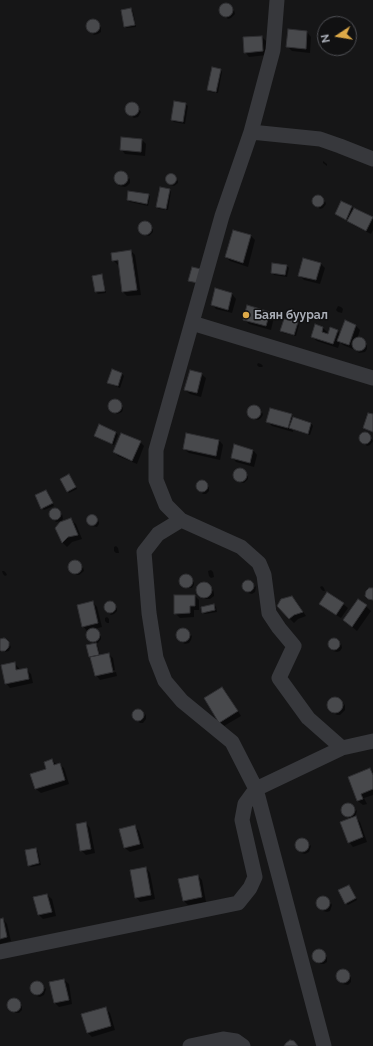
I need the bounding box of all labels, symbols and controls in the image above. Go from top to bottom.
north arrow [317,16,357,56]
text: N [319,33,333,44]
place label: Баян буурал [254,308,328,322]
marker: Баян буурал [241,310,251,320]

